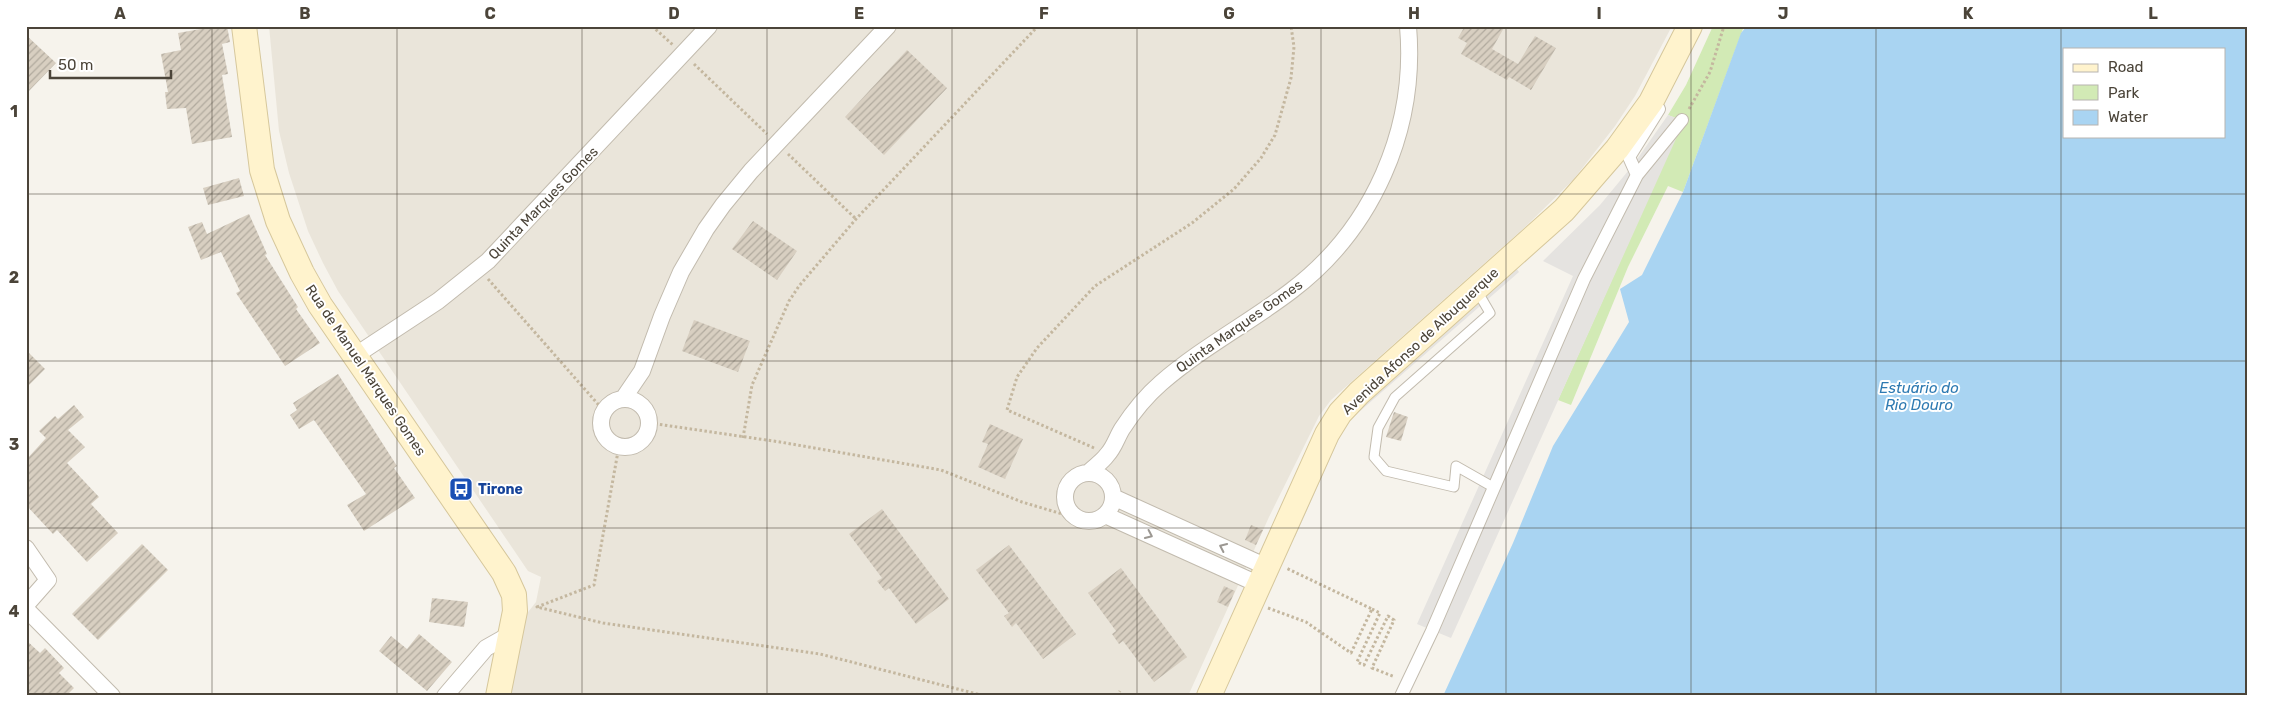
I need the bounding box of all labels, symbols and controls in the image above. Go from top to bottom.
text: A [114,4,126,23]
text: B [299,4,311,23]
text: C [484,4,496,23]
text: D [668,4,680,23]
text: E [854,4,864,23]
text: F [1039,4,1049,23]
text: G [1223,4,1235,23]
text: H [1408,4,1420,23]
text: I [1596,4,1602,23]
text: J [1778,4,1788,23]
text: K [1963,4,1974,23]
text: L [2148,4,2158,23]
scale bar [50,48,171,80]
legend [2063,48,2226,138]
text: 50 m [58,56,93,74]
text: Road [2108,58,2144,76]
text: Park [2108,84,2139,102]
text: 1 [10,102,18,121]
text: Water [2108,108,2148,126]
street label: Quinta Marques Gomes [485,143,602,263]
street label: Avenida Afonso de Albuquerque [1339,264,1502,418]
text: 2 [9,268,19,287]
street label: Quinta Marques Gomes [1173,276,1306,377]
street label: Rua de Manuel Marques Gomes [302,281,429,459]
water label: Estuário do Rio Douro [1879,379,1959,414]
text: 3 [9,435,19,454]
bus stop icon: Tirone [448,476,474,502]
place label: Tirone [478,481,523,498]
one-way arrow [1144,528,1153,539]
one-way arrow [1219,543,1228,553]
text: 4 [9,602,20,621]

